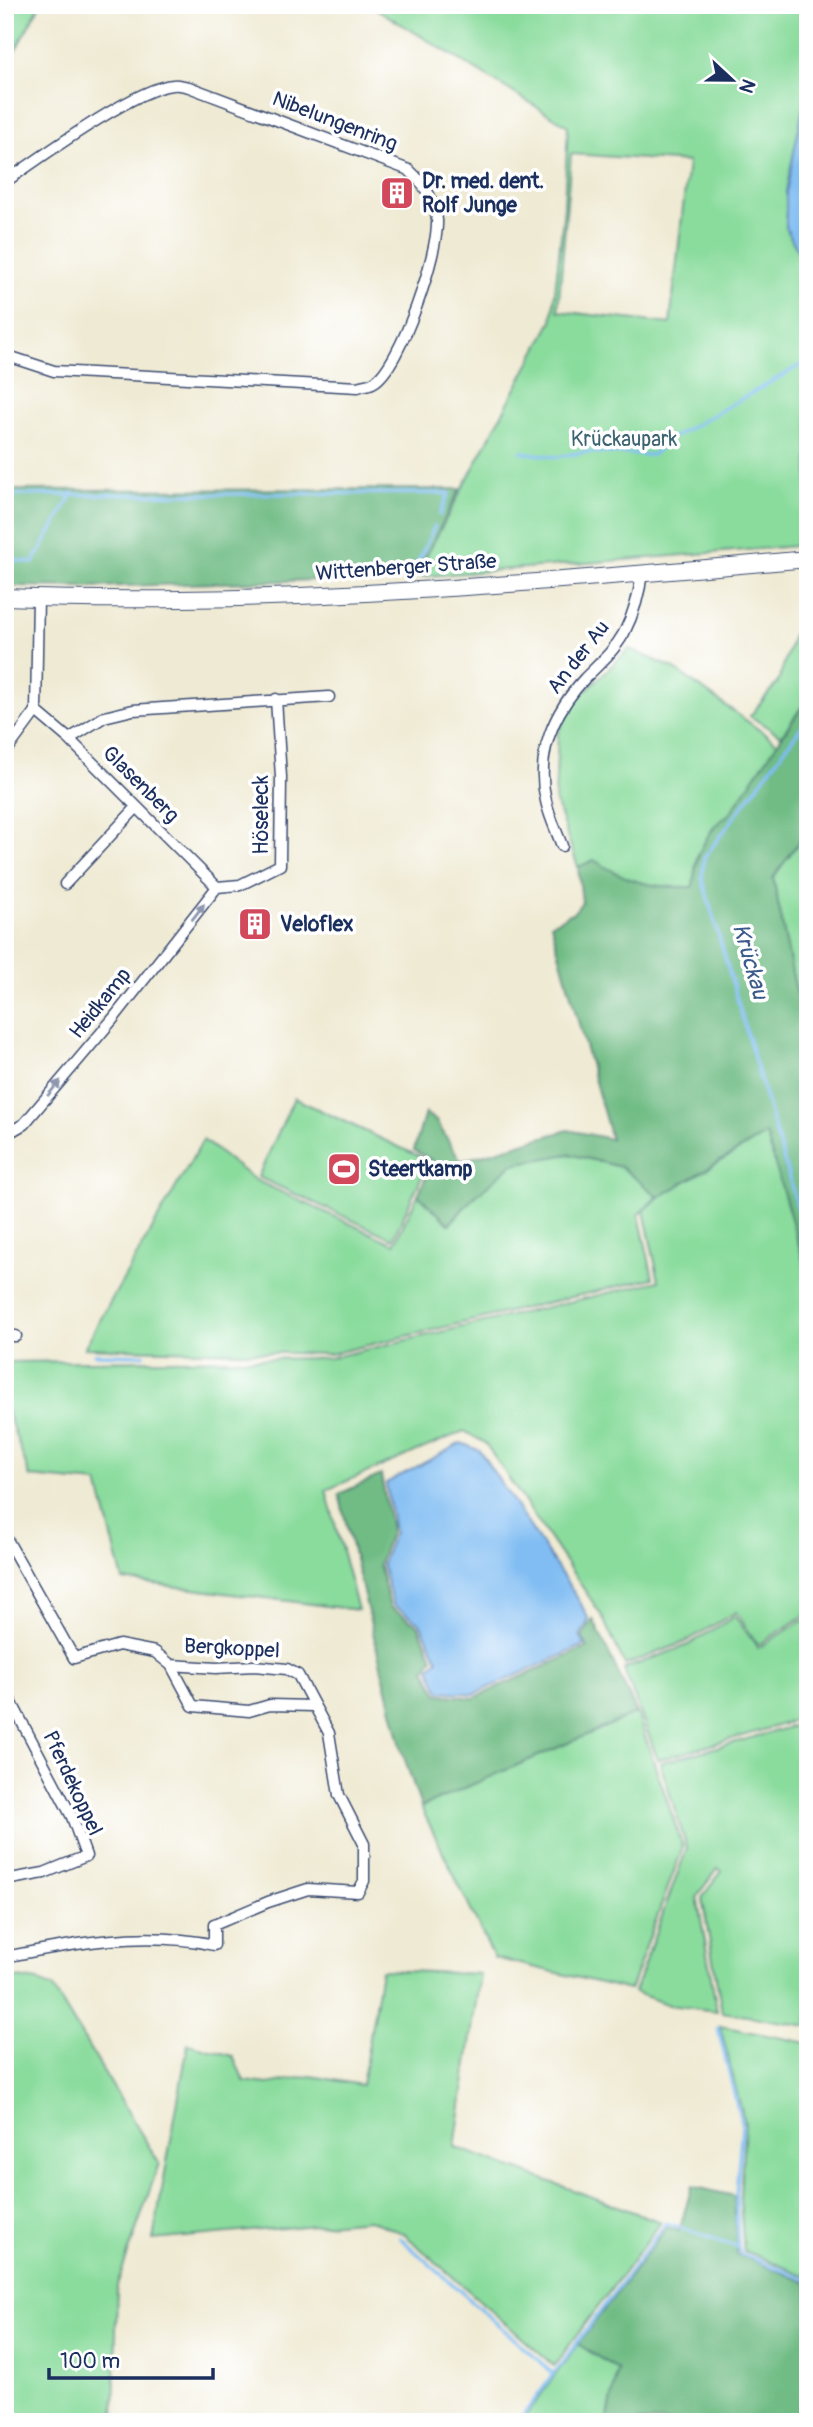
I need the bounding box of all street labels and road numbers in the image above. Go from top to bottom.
street label: Nibelungenring [268,85,401,158]
street label: Wittenberger Straße [315,548,498,587]
street label: An der Au [541,615,616,700]
street label: Glasenberg [96,740,185,829]
street label: Höseleck [248,775,275,855]
street label: Heidkamp [63,962,137,1044]
street label: Bergkoppel [183,1633,280,1664]
street label: Pferdekoppel [37,1726,109,1840]

